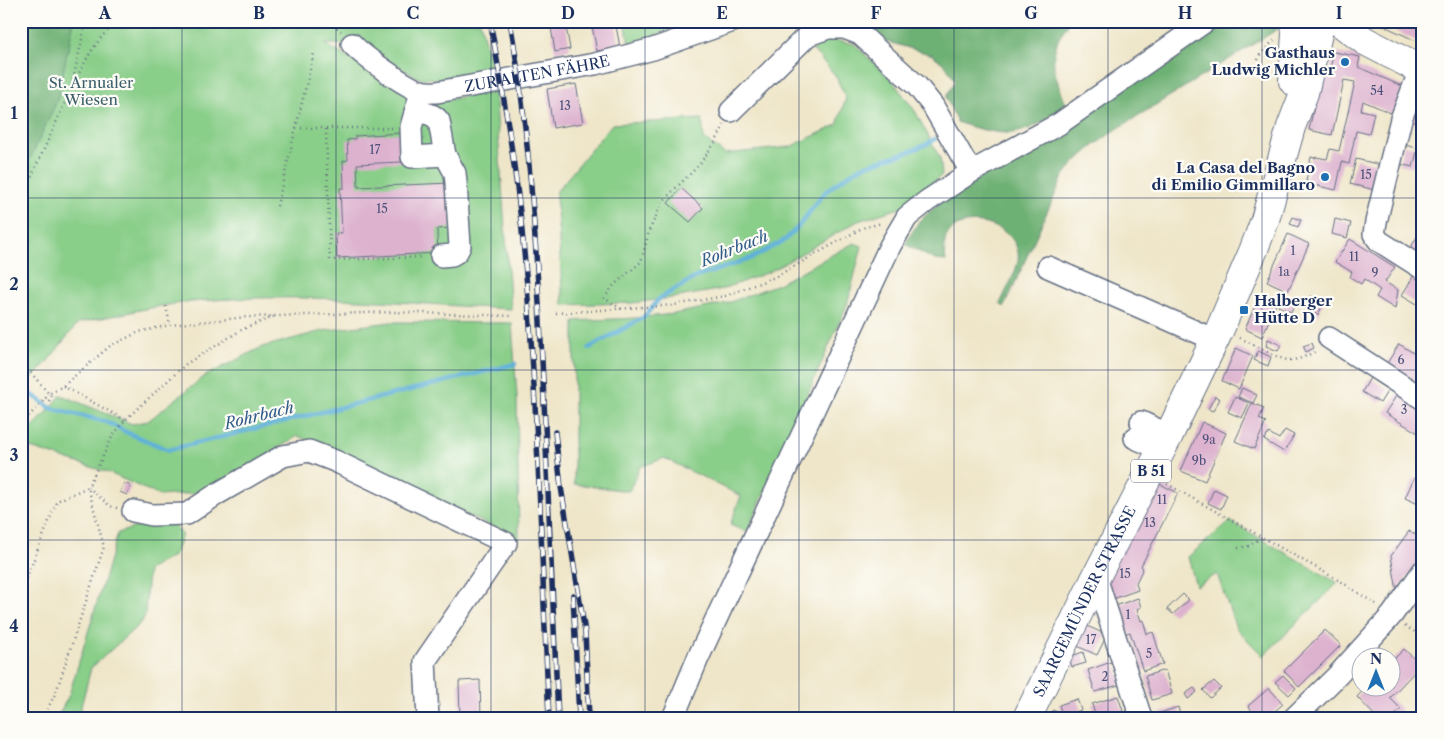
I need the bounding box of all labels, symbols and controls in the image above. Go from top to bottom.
text: A [98,3,112,23]
text: B [253,3,265,23]
text: C [407,3,419,23]
text: D [561,3,575,23]
text: E [716,3,728,23]
text: F [871,3,882,23]
text: G [1024,3,1038,23]
text: H [1178,3,1192,23]
text: I [1336,3,1343,23]
place label: Gasthaus Ludwig Michler [1211,43,1336,79]
street label: ZUR ALTEN FÄHRE [463,51,612,96]
marker: Gasthaus Ludwig Michler [1339,56,1351,68]
park label: St. Arnualer Wiesen [49,73,134,109]
house number: 54 [1370,83,1384,98]
house number: 13 [559,98,571,113]
text: 1 [10,103,18,123]
house number: 17 [370,142,381,157]
place label: La Casa del Bagno di Emilio Gimmillaro [1152,158,1315,194]
house number: 15 [1360,167,1372,182]
marker: La Casa del Bagno di Emilio Gimmillaro [1319,171,1331,183]
house number: 15 [376,201,388,216]
water label: Rohrbach [695,225,771,271]
house number: 1 [1290,243,1296,258]
house number: 11 [1349,249,1359,264]
house number: 1a [1278,264,1290,279]
house number: 9 [1371,265,1379,280]
text: 2 [9,274,19,294]
place label: Halberger Hütte D [1254,291,1333,327]
marker: Halberger Hütte D [1238,304,1250,316]
house number: 6 [1397,352,1405,367]
water label: Rohrbach [220,397,296,434]
house number: 3 [1401,402,1407,417]
house number: 9a [1202,432,1216,447]
text: 3 [9,445,19,465]
house number: 9b [1192,453,1206,468]
road number: B 51 [1131,460,1171,482]
house number: 11 [1157,492,1167,507]
street label: SAARGEMÜNDER STRASSE [1029,503,1140,700]
house number: 13 [1144,515,1156,530]
house number: 15 [1119,566,1131,581]
house number: 1 [1125,607,1131,622]
text: 4 [9,616,19,636]
house number: 17 [1086,632,1097,647]
house number: 5 [1146,646,1152,661]
north arrow [1352,646,1402,696]
text: N [1370,650,1382,668]
house number: 2 [1102,669,1109,684]

